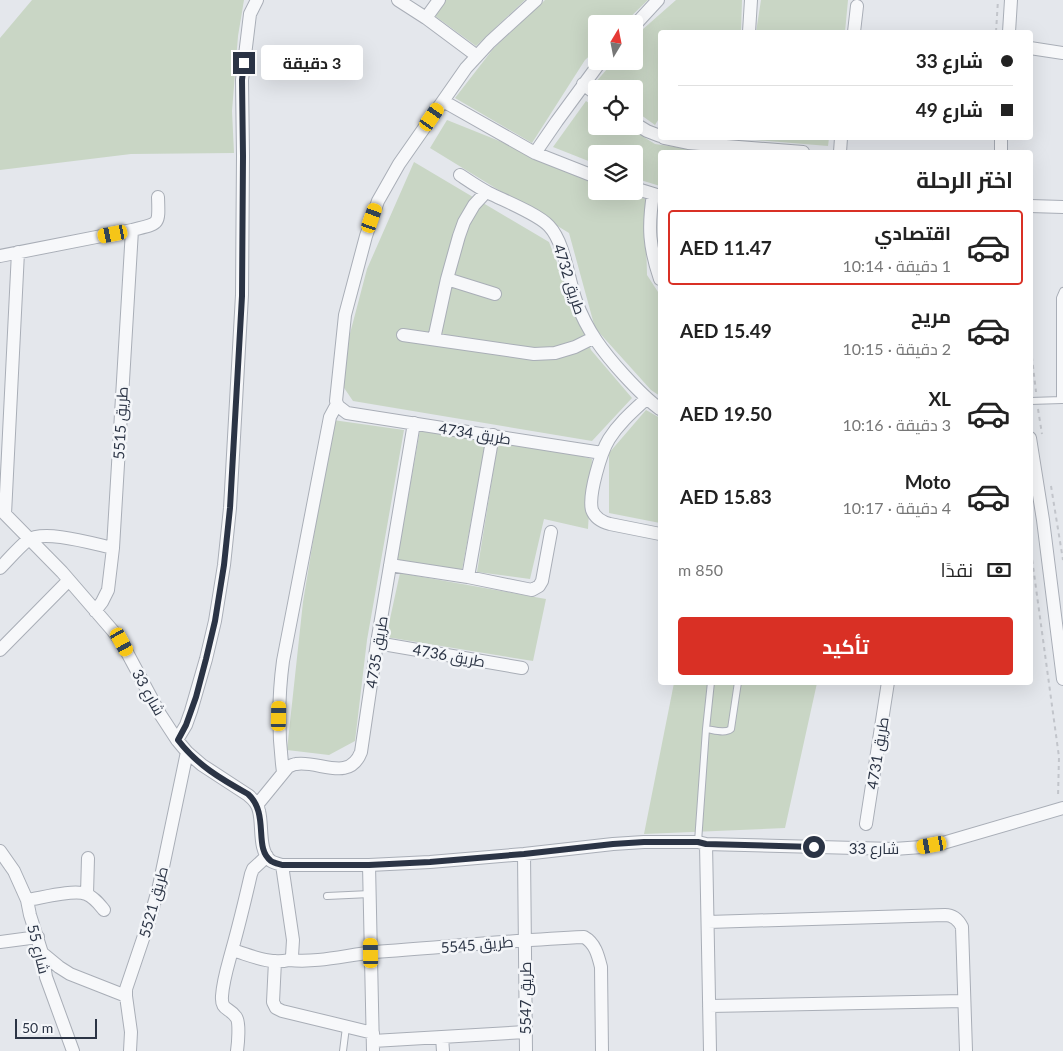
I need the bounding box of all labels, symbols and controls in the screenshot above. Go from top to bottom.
north arrow [588,15,642,70]
map controls [588,15,643,200]
callout: 3 دقيقة [262,46,364,80]
text: شارع 33 [916,49,983,72]
route end [233,52,255,74]
text: 3 دقيقة [283,53,341,72]
button: locate [588,80,643,135]
text: شارع 49 [916,98,983,121]
car [417,100,446,134]
button: layers [588,145,643,200]
text: اختر الرحلة [916,166,1013,193]
car [360,201,383,235]
text: اقتصادي [875,221,951,244]
car [96,224,129,244]
icon: car [966,225,1011,270]
text: AED 11.47 [680,236,772,259]
street label: طريق 4732 [548,242,590,317]
text: 1 دقيقة · 10:14 [843,256,951,275]
text: مريح [911,304,951,327]
icon: car [966,308,1011,353]
text: AED 15.49 [680,319,772,342]
text: 2 دقيقة · 10:15 [843,339,951,358]
street label: طريق 5515 [109,386,133,460]
text: XL [928,387,951,410]
icon: car [966,391,1011,436]
text: AED 19.50 [680,402,772,425]
text: 3 دقيقة · 10:16 [843,415,951,434]
street label: طريق 4734 [437,418,512,450]
text: Moto [905,470,951,493]
icon: car [966,474,1011,519]
text: AED 15.83 [680,485,772,508]
text: 4 دقيقة · 10:17 [843,498,951,517]
icon: cash [985,556,1013,584]
text: نقدًا [941,558,973,581]
text: 850 m [678,560,723,579]
street label: طريق 4735 [361,615,393,690]
button: تأكيد [678,617,1013,675]
car [108,625,135,659]
street label: طريق 4736 [411,640,486,672]
street label: شارع 33 [126,666,169,720]
car [271,701,286,731]
street label: طريق 4731 [862,716,894,791]
car [915,835,948,855]
route start [803,836,825,858]
street label: شارع 33 [849,839,899,860]
street label: طريق 5521 [135,864,173,940]
street label: شارع 55 [21,922,54,976]
street label: طريق 5545 [440,932,514,958]
car [363,938,378,968]
street label: طريق 5547 [516,962,536,1034]
scale bar [15,1016,98,1039]
text: 50 m [22,1019,53,1036]

